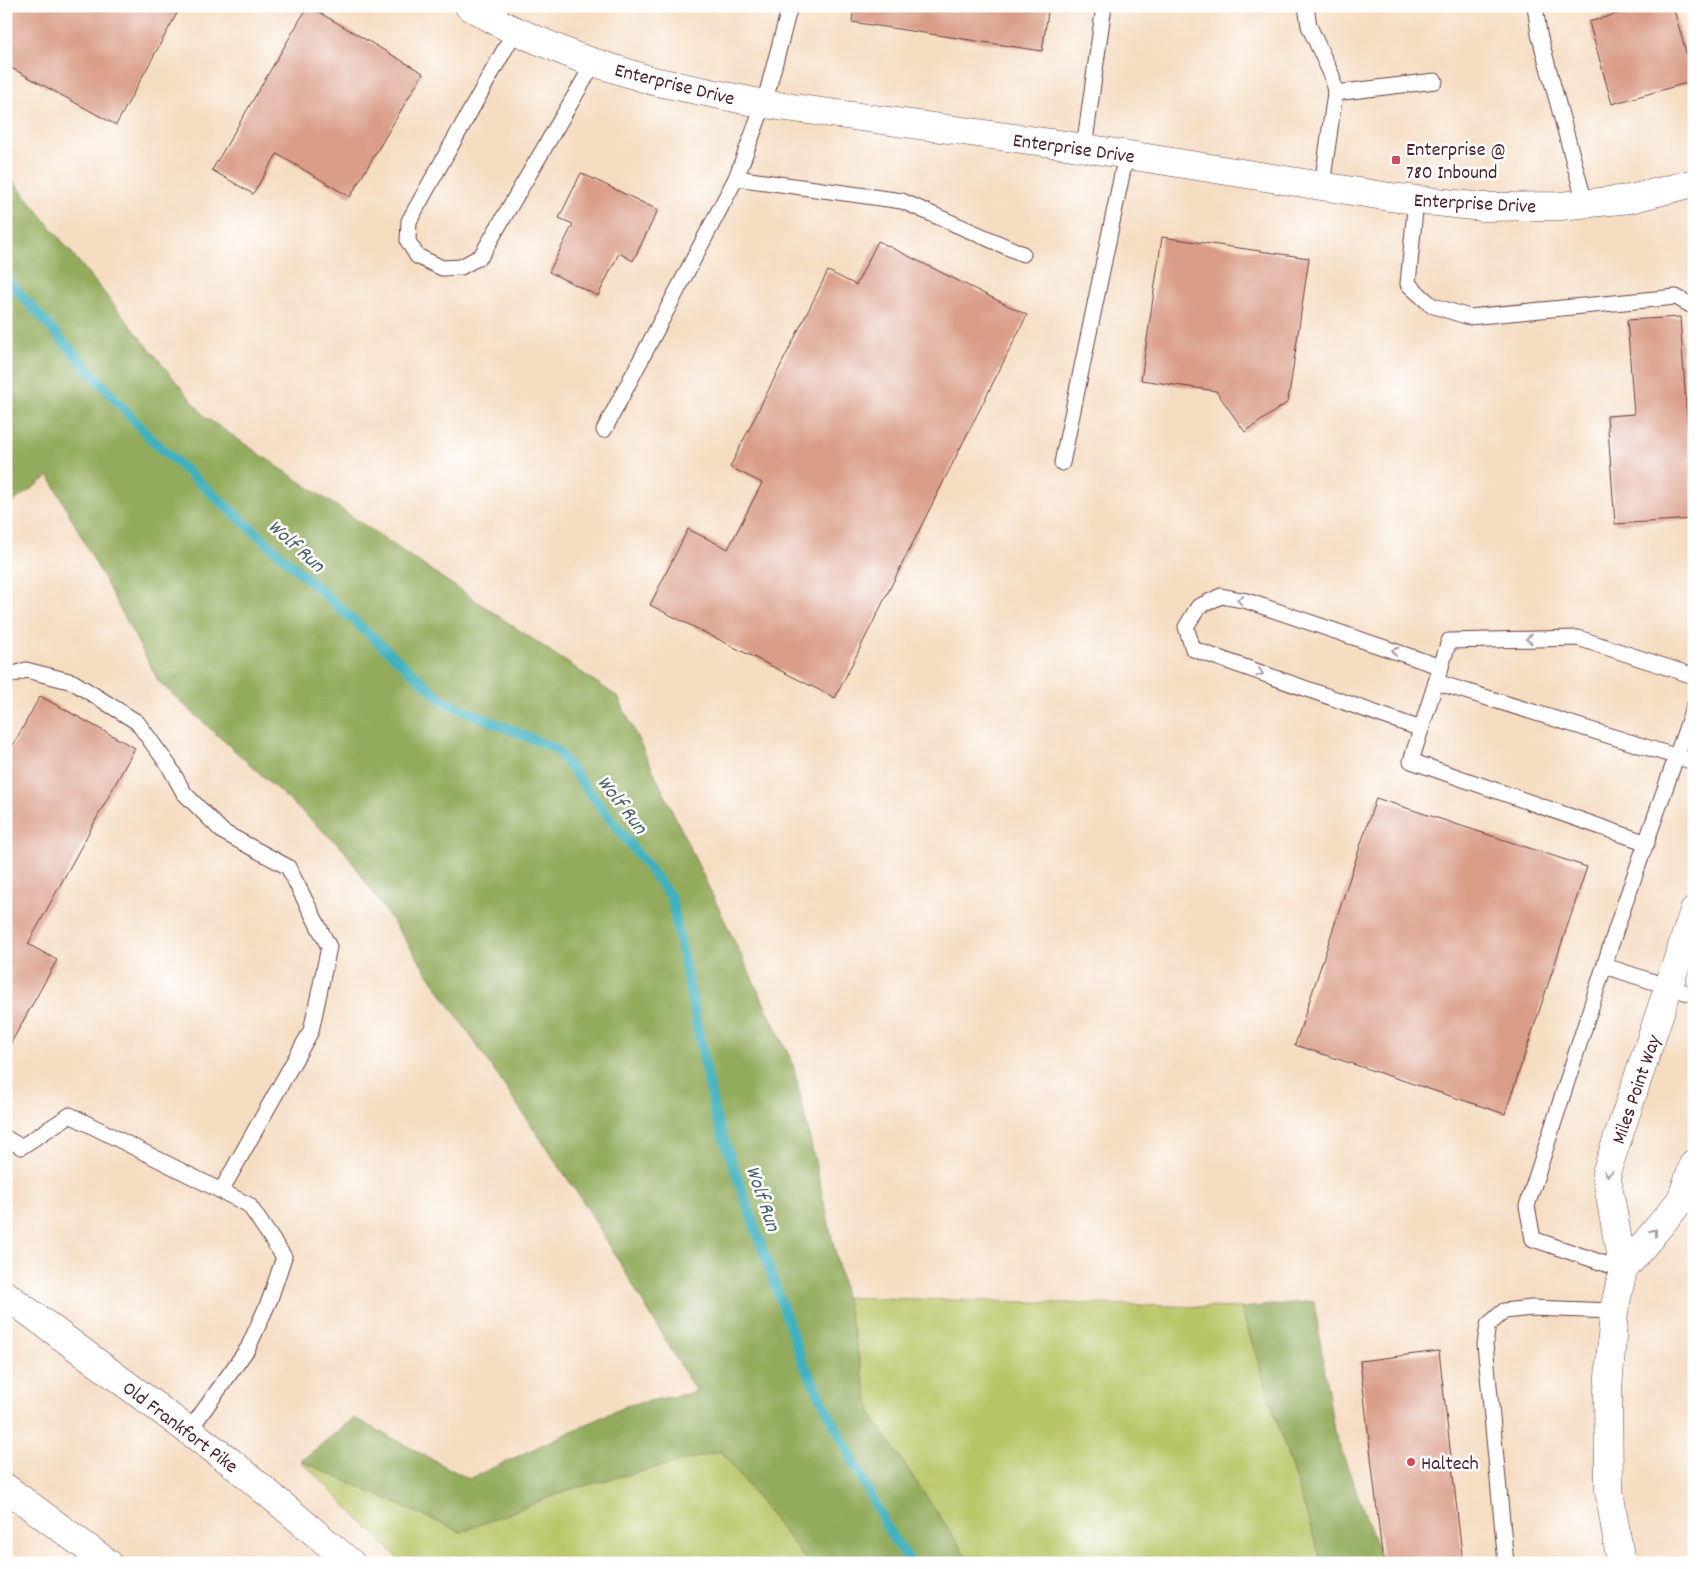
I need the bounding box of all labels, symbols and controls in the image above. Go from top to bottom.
street label: Enterprise Drive [611,58,737,114]
street label: Enterprise Drive [1011,128,1136,172]
place label: Enterprise @ 780 Inbound [1406,137,1506,188]
marker: Enterprise @ 780 Inbound [1390,154,1402,166]
street label: Enterprise Drive [1413,188,1537,222]
water label: Wolf Run [260,513,331,582]
one-way arrow [1236,595,1245,606]
one-way arrow [1525,634,1532,644]
one-way arrow [1391,647,1399,657]
one-way arrow [1255,667,1264,677]
water label: Wolf Run [588,770,654,843]
street label: Miles Point Way [1606,1031,1670,1148]
water label: Wolf Run [736,1162,787,1237]
one-way arrow [1603,1170,1614,1178]
one-way arrow [1649,1229,1658,1238]
street label: Old Frankfort Pike [115,1376,243,1481]
place label: Haltech [1421,1451,1479,1479]
marker: Haltech [1405,1456,1417,1468]

